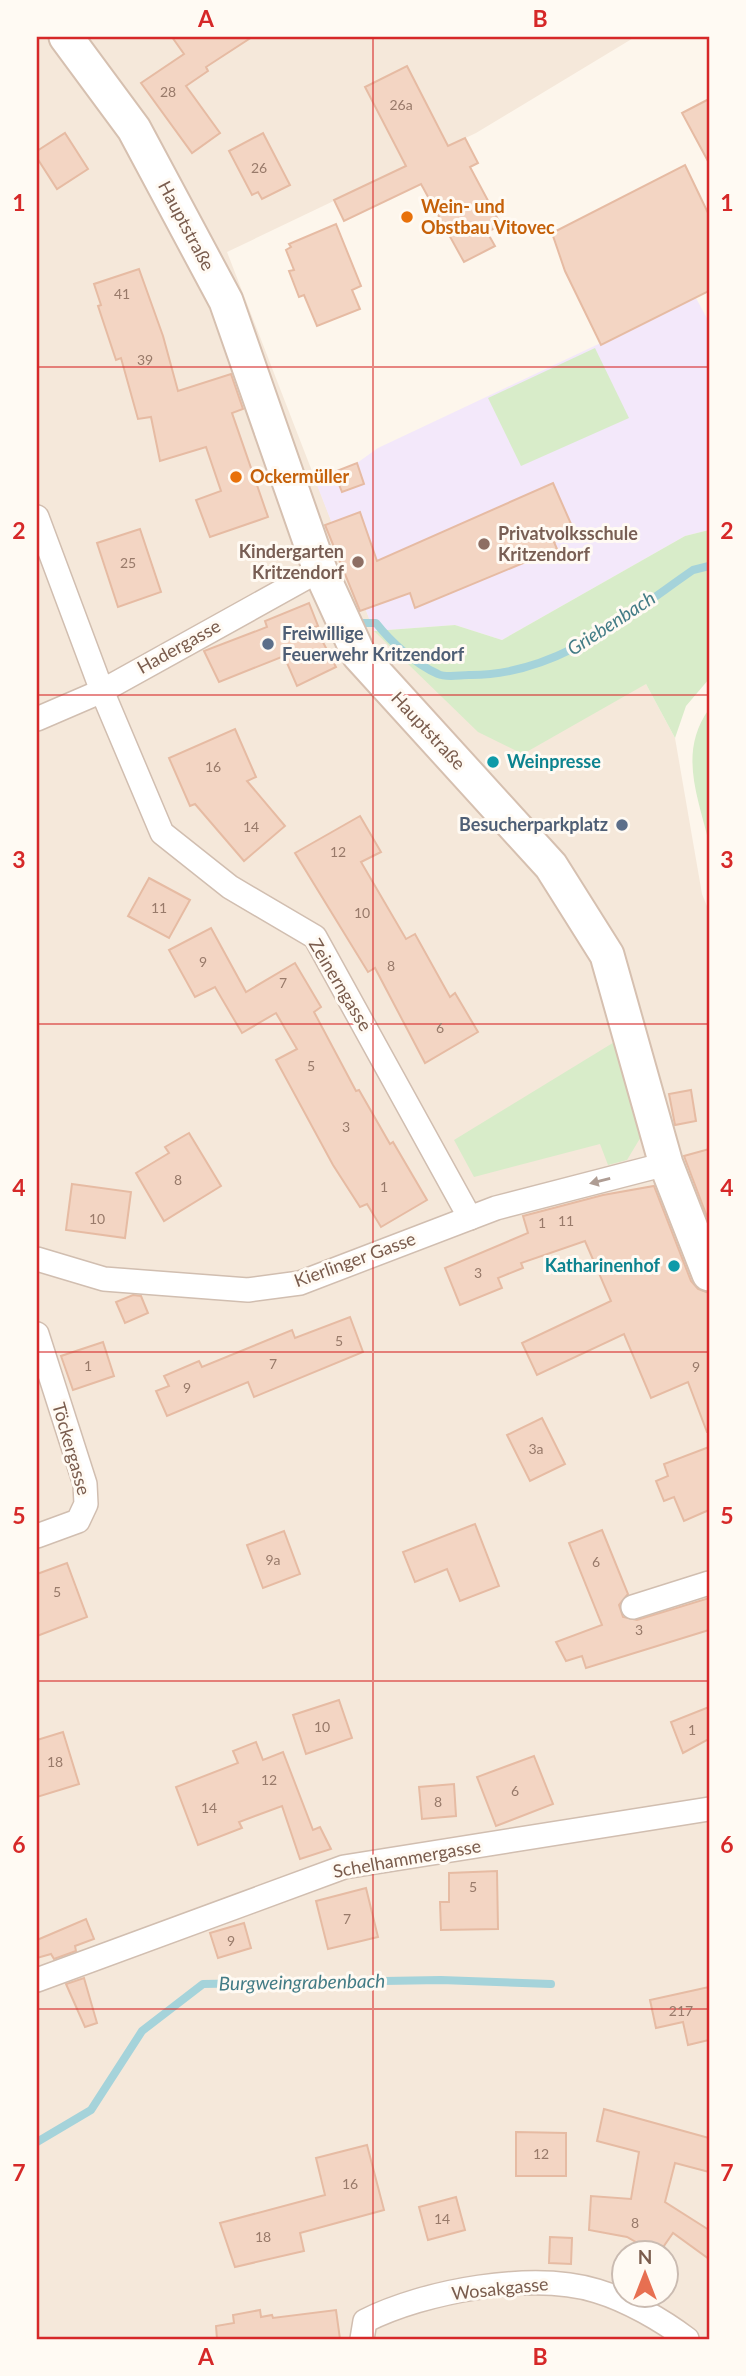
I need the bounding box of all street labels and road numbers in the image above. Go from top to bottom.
street label: Hauptstraße [154,177,220,274]
street label: Hadergasse [133,614,224,678]
street label: Hauptstraße [387,687,470,774]
street label: Zeinerngasse [305,934,377,1035]
street label: Kierlinger Gasse [291,1227,418,1291]
street label: Töckergasse [48,1400,96,1498]
street label: Schelhammergasse [331,1834,483,1882]
street label: Wosakgasse [450,2272,549,2304]

